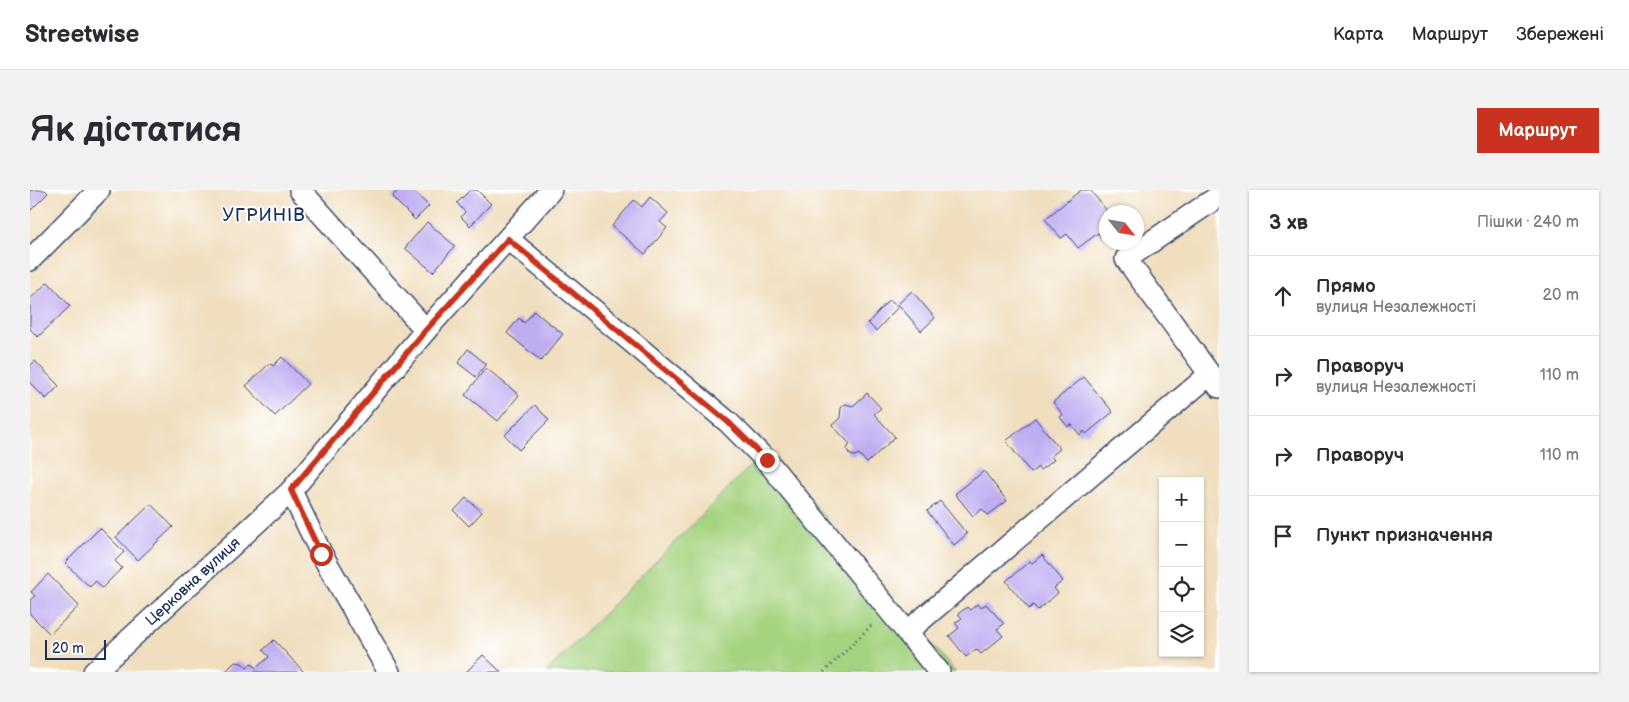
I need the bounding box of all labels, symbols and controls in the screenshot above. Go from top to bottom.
text: Streetwise [25,20,139,49]
text: Карта [1333,24,1384,45]
text: Маршрут [1412,24,1488,45]
text: Збережені [1516,24,1604,45]
button: Маршрут [1477,108,1599,153]
text: Як дістатися [30,109,242,152]
district label: УГРИНІВ [222,205,306,226]
north arrow [1099,205,1144,250]
text: 3 хв [1269,210,1308,235]
text: Пішки · 240 m [1477,213,1579,232]
text: Прямо [1316,275,1376,298]
icon: ahead [1269,282,1297,310]
text: 20 m [1543,286,1579,305]
text: вулиця Незалежності [1316,298,1476,317]
text: Праворуч [1316,355,1404,378]
icon: right [1269,362,1297,390]
text: 110 m [1540,366,1579,385]
text: вулиця Незалежності [1316,378,1476,397]
icon: right [1269,442,1297,470]
text: Праворуч [1316,444,1404,467]
text: 110 m [1540,446,1579,465]
route end [756,449,779,472]
map controls [1159,477,1204,657]
button: + [1159,477,1204,522]
button: − [1159,522,1204,567]
icon: arrive [1269,522,1297,550]
text: Пункт призначення [1316,524,1493,547]
street label: Церковна вулиця [141,533,244,630]
route start [310,543,333,566]
button: locate [1159,567,1204,612]
button: layers [1159,612,1204,657]
scale bar [45,637,106,660]
text: 20 m [52,640,84,657]

